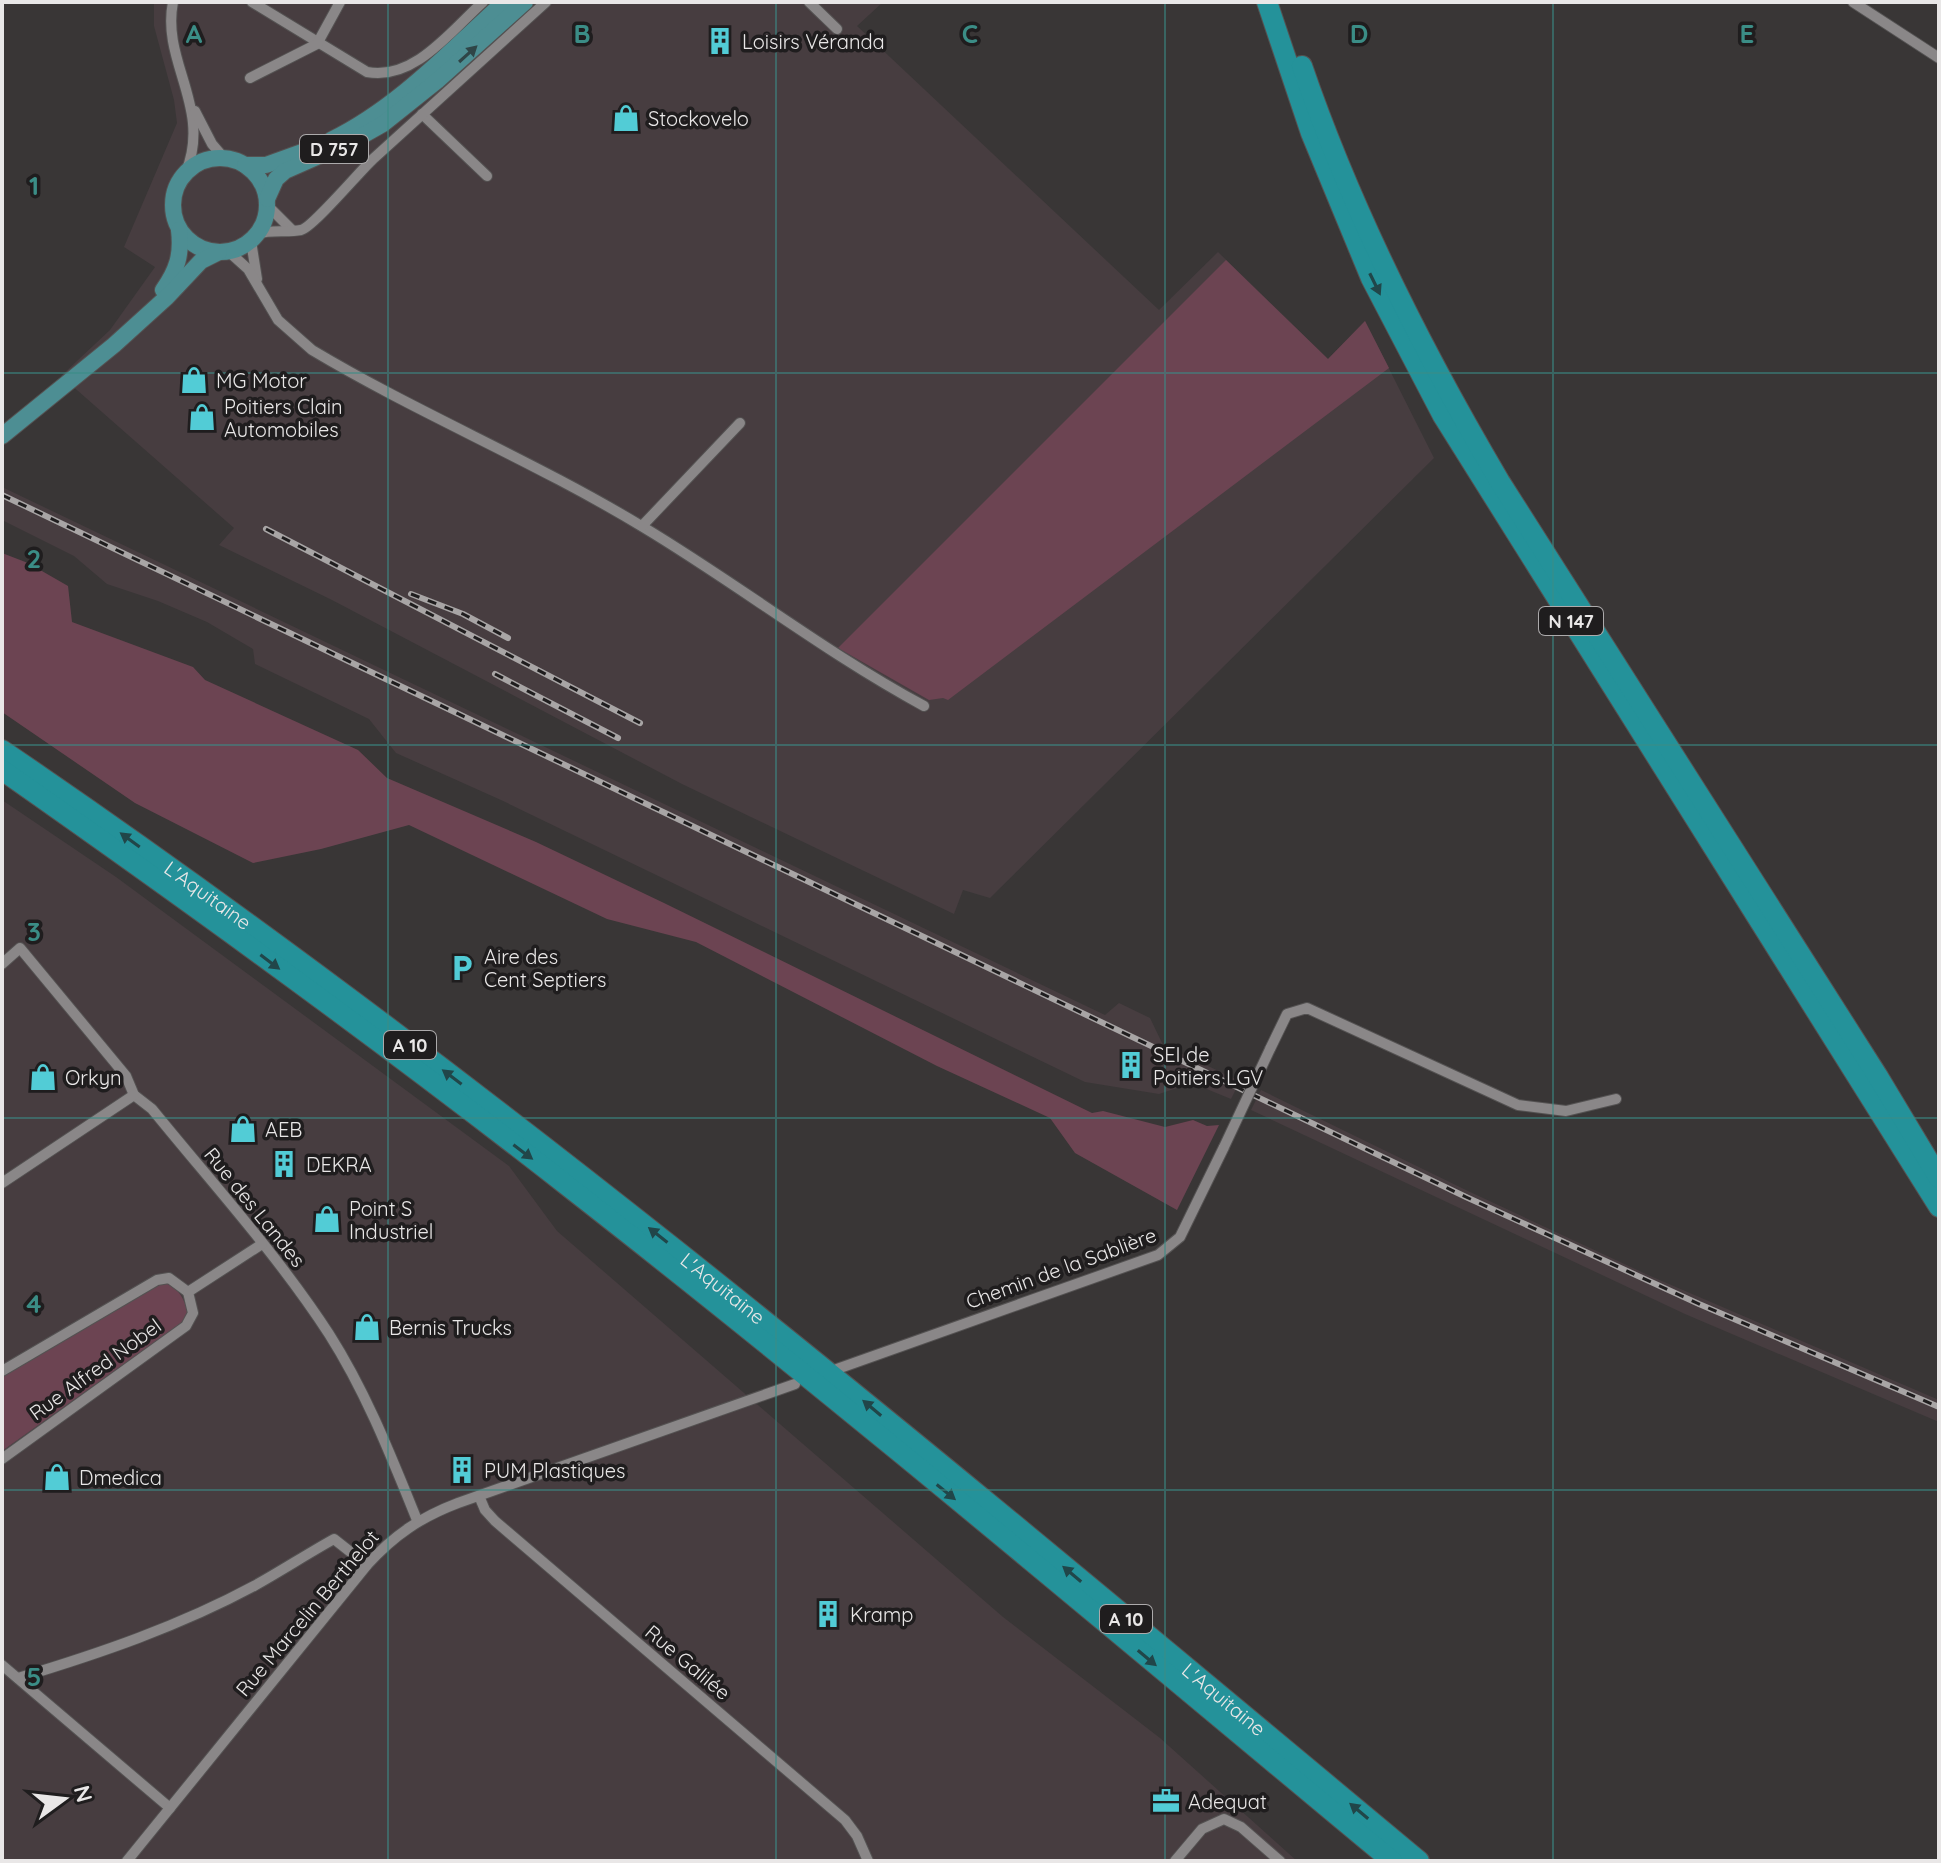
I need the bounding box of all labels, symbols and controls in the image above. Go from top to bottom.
text: A [186,17,203,50]
text: B [573,17,591,50]
text: C [962,17,978,50]
text: D [1350,17,1368,50]
text: E [1740,17,1754,50]
building icon: Loisirs Véranda [705,26,735,56]
place label: Loisirs Véranda [742,29,885,54]
one-way arrow [458,45,477,63]
shop icon: Stockovelo [611,103,641,133]
place label: Stockovelo [648,106,749,131]
road number: D 757 [300,135,368,163]
text: 1 [29,169,39,202]
one-way arrow [1368,273,1381,296]
shop icon: MG Motor [179,365,209,395]
place label: MG Motor [216,368,307,393]
place label: Poitiers Clain Automobiles [224,394,343,442]
shop icon: Poitiers Clain Automobiles [187,402,217,432]
text: 2 [27,542,41,575]
road number: N 147 [1539,607,1603,635]
one-way arrow [119,832,140,848]
street label: L'Aquitaine [160,855,257,934]
text: 3 [27,915,41,948]
place label: Aire des Cent Septiers [484,944,606,992]
parking icon: Aire des Cent Septiers [447,953,477,983]
one-way arrow [260,954,281,969]
road number: A 10 [384,1031,436,1059]
place label: SEI de Poitiers LGV [1153,1042,1263,1090]
building icon: SEI de Poitiers LGV [1116,1050,1146,1080]
shop icon: Orkyn [28,1062,58,1092]
place label: Orkyn [65,1065,122,1090]
one-way arrow [442,1069,462,1085]
shop icon: AEB [228,1114,258,1144]
place label: AEB [265,1117,302,1142]
street label: Rue des Landes [199,1142,311,1272]
one-way arrow [512,1144,534,1160]
building icon: DEKRA [269,1149,299,1179]
place label: DEKRA [306,1152,372,1177]
place label: Point S Industriel [349,1196,433,1244]
shop icon: Point S Industriel [312,1204,342,1234]
street label: Chemin de la Sablière [962,1222,1160,1314]
one-way arrow [648,1227,668,1243]
street label: L'Aquitaine [676,1246,771,1329]
text: 4 [26,1287,42,1320]
shop icon: Bernis Trucks [352,1312,382,1342]
street label: Rue Alfred Nobel [24,1313,166,1425]
place label: Bernis Trucks [389,1315,512,1340]
one-way arrow [862,1400,882,1417]
building icon: PUM Plastiques [447,1455,477,1485]
place label: PUM Plastiques [484,1458,625,1483]
shop icon: Dmedica [42,1462,72,1492]
place label: Dmedica [79,1465,162,1490]
one-way arrow [936,1483,956,1500]
street label: Rue Marcelin Berthelot [230,1525,384,1701]
one-way arrow [1062,1566,1082,1583]
building icon: Kramp [813,1599,843,1629]
place label: Kramp [850,1602,913,1627]
road number: A 10 [1100,1605,1152,1633]
street label: Rue Galilée [640,1619,736,1705]
one-way arrow [1137,1649,1157,1666]
street label: L'Aquitaine [1177,1657,1271,1741]
text: 5 [27,1660,41,1693]
north arrow [24,1759,104,1839]
text: N [68,1782,99,1805]
office icon: Adequat [1151,1786,1181,1816]
place label: Adequat [1188,1789,1267,1814]
one-way arrow [1349,1803,1369,1820]

